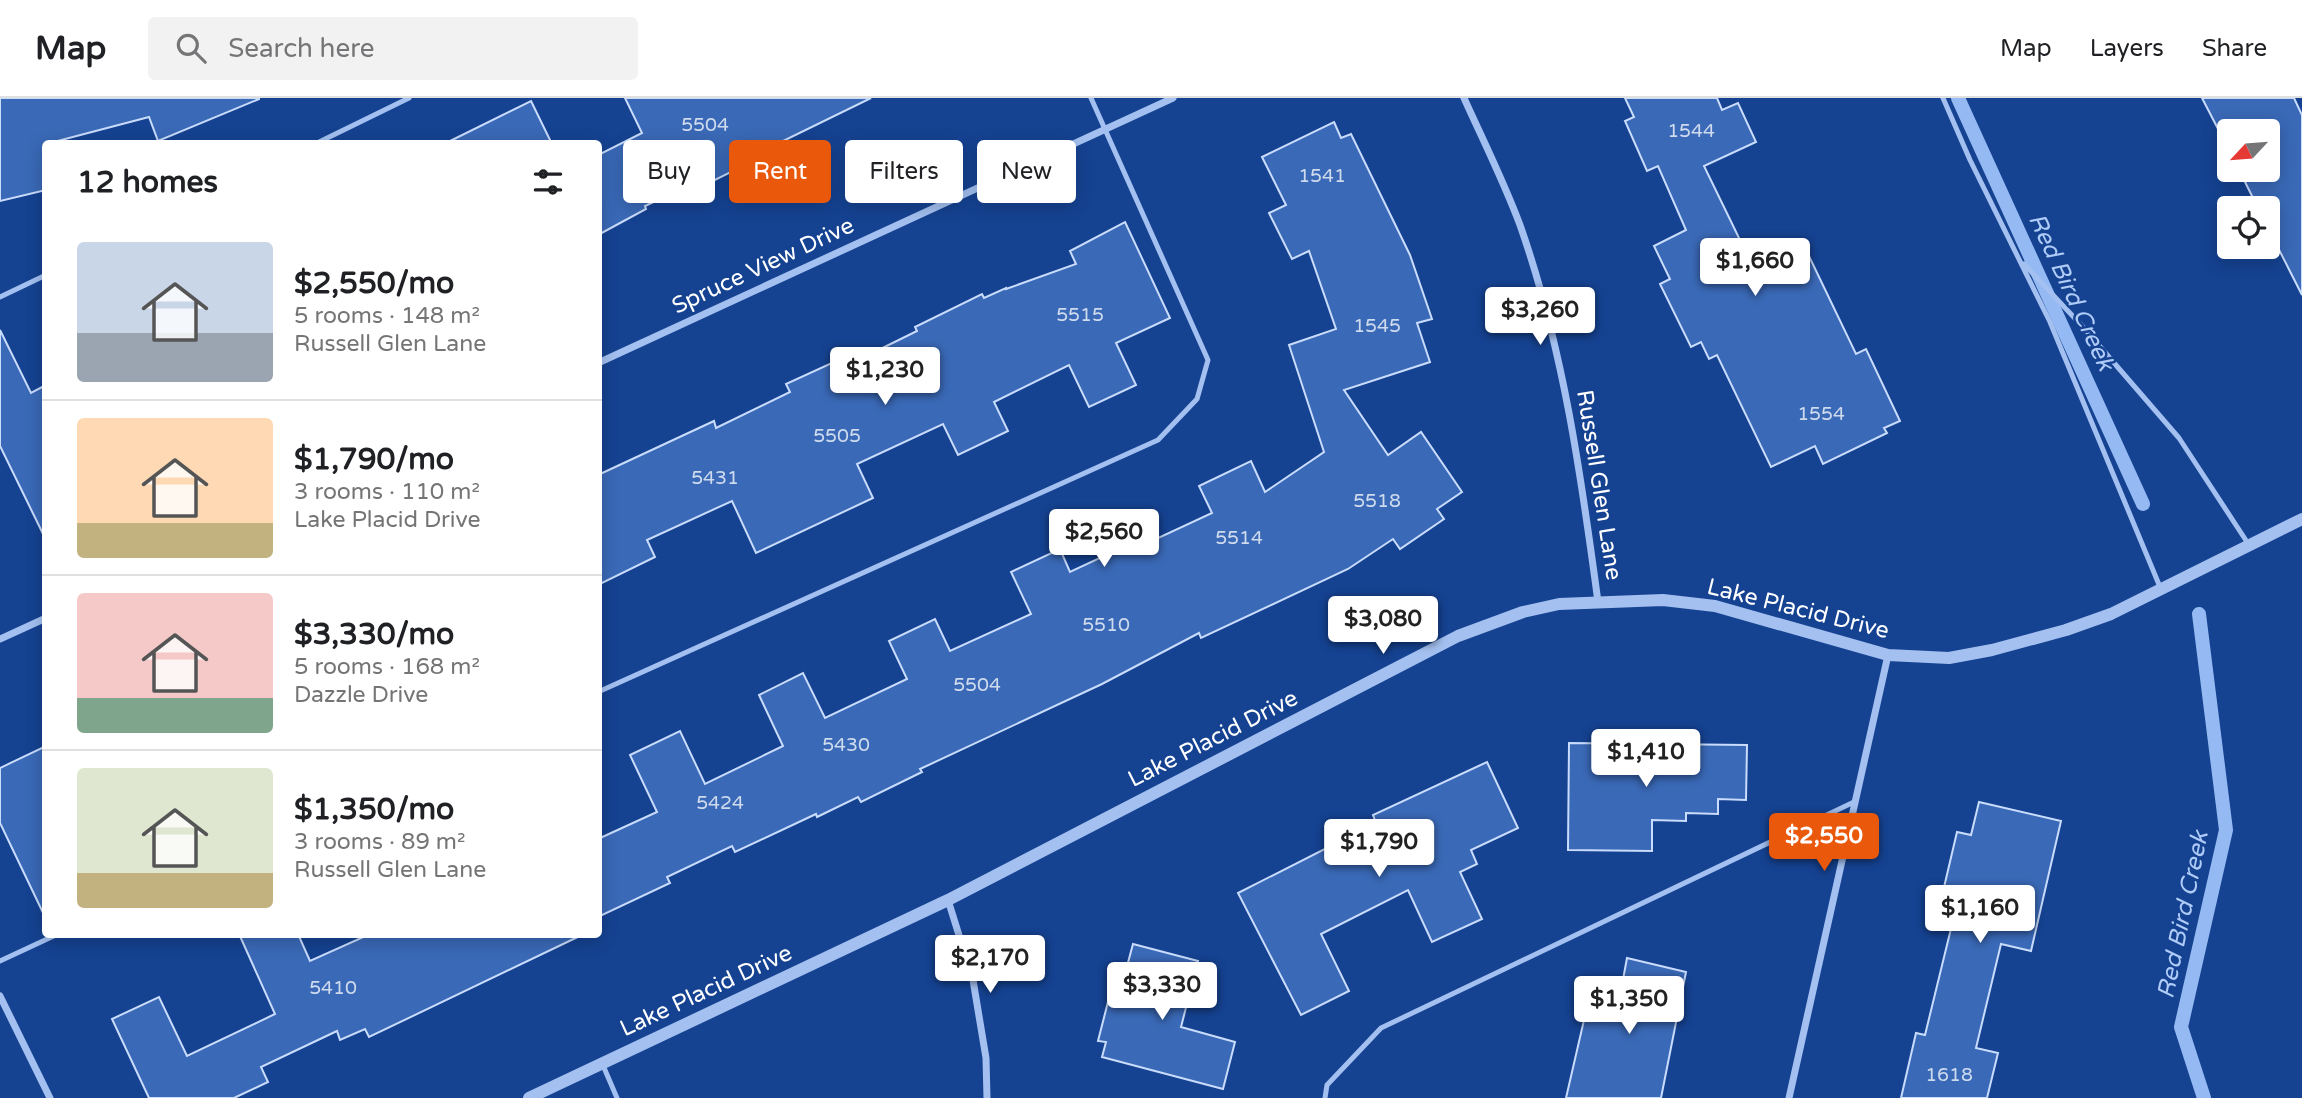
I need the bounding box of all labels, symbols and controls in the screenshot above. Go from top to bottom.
search box [148,17,638,80]
text: Map [35,29,106,68]
icon: search [172,29,210,67]
text: Search here [228,33,374,64]
text: Map [2000,34,2052,63]
text: Layers [2090,34,2164,63]
text: Share [2202,34,2267,63]
house number: 5504 [681,114,729,136]
north arrow [2217,119,2280,182]
map controls [2217,119,2280,259]
house number: 1544 [1667,120,1715,142]
chip: Buy [623,140,715,203]
chip: Rent [729,140,831,203]
chip: Filters [845,140,963,203]
chip: New [977,140,1076,203]
icon: filters [529,163,567,201]
text: 12 homes [77,164,218,201]
house number: 1541 [1298,165,1346,187]
button: locate [2217,196,2280,259]
water label: Red Bird Creek [2022,209,2121,377]
street label: Spruce View Drive [668,212,858,320]
pin: $1,660 [1698,238,1812,298]
text: $1,660 [1716,247,1794,275]
text: $2,550/mo [294,265,454,302]
icon: home [133,270,217,354]
pin: $3,260 [1483,288,1597,347]
text: $3,260 [1501,296,1579,324]
text: 5 rooms · 148 m² [294,302,480,330]
house number: 5515 [1056,304,1104,326]
house number: 1545 [1353,315,1401,337]
text: Russell Glen Lane [294,330,486,358]
pin: $1,230 [828,348,942,407]
text: $1,230 [846,356,924,384]
street label: Russell Glen Lane [1570,388,1628,582]
house number: 1554 [1797,403,1845,425]
house number: 5505 [813,425,861,447]
text: $1,790/mo [294,441,454,478]
icon: home [133,446,217,530]
house number: 5431 [691,467,739,489]
text: 3 rooms · 110 m² [294,478,480,506]
house number: 5518 [1353,490,1401,512]
text: Lake Placid Drive [294,506,481,534]
pin: $2,560 [1047,510,1161,569]
text: $2,560 [1065,518,1143,546]
house number: 5514 [1215,527,1263,549]
street label: Lake Placid Drive [1704,573,1892,645]
pin: $3,080 [1326,596,1440,656]
text: $3,080 [1344,605,1422,633]
house number: 5510 [1082,614,1130,636]
text: $3,330/mo [294,616,454,653]
icon: home [133,621,217,705]
text: 5 rooms · 168 m² [294,653,480,681]
house number: 5504 [953,674,1001,696]
text: Dazzle Drive [294,681,428,709]
street label: Lake Placid Drive [1124,684,1302,794]
pin: $1,410 [1589,730,1703,789]
house number: 5430 [822,734,870,756]
text: $1,410 [1607,738,1685,766]
text: $1,350/mo [294,791,454,828]
house number: 5424 [696,792,744,814]
icon: home [133,796,217,880]
pin: $2,550 [1767,814,1881,873]
pin: $1,790 [1322,820,1436,879]
text: $2,550 [1785,822,1863,850]
water label: Red Bird Creek [2151,827,2215,1001]
text: 3 rooms · 89 m² [294,828,465,856]
text: $1,790 [1340,828,1418,856]
text: Russell Glen Lane [294,856,486,884]
pin: $1,160 [1923,886,2037,945]
text: $1,160 [1941,894,2019,922]
pin: $2,170 [933,936,1047,995]
street label: Lake Placid Drive [616,939,796,1043]
text: $2,170 [951,944,1029,972]
pin: $3,330 [1105,962,1219,1022]
text: $3,330 [1123,971,1201,999]
pin: $1,350 [1572,976,1686,1036]
house number: 5410 [309,977,357,999]
text: $1,350 [1590,985,1668,1013]
house number: 1618 [1925,1064,1973,1086]

